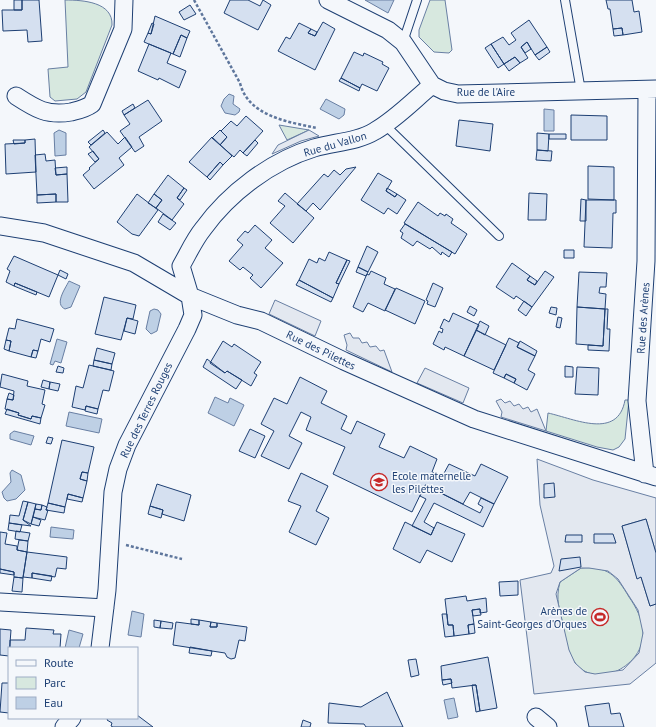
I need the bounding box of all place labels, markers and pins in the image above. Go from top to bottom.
place label: Ecole maternelle les Pilettes [392,469,472,496]
school or university icon: Ecole maternelle les Pilettes [369,472,389,492]
place label: Arènes de Saint-Georges d'Orques [477,604,587,631]
sports icon: Arènes de Saint-Georges d'Orques [590,607,610,627]

